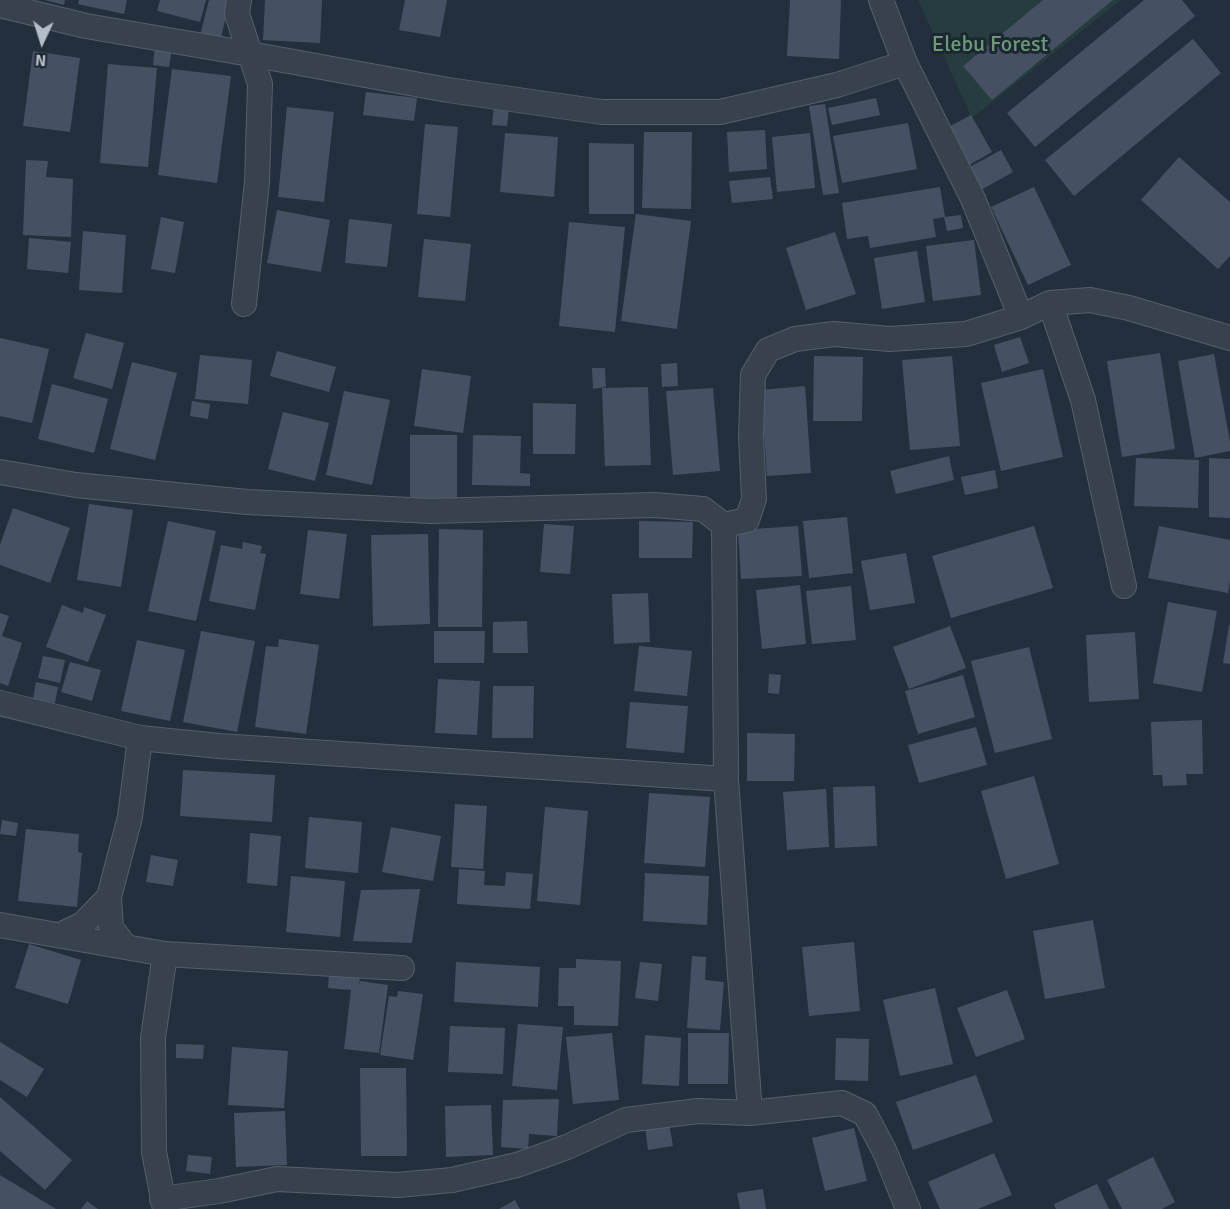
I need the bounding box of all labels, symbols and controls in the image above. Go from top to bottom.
north arrow [12,12,72,72]
park label: Elebu Forest [932,32,1048,58]
text: N [34,50,47,70]

